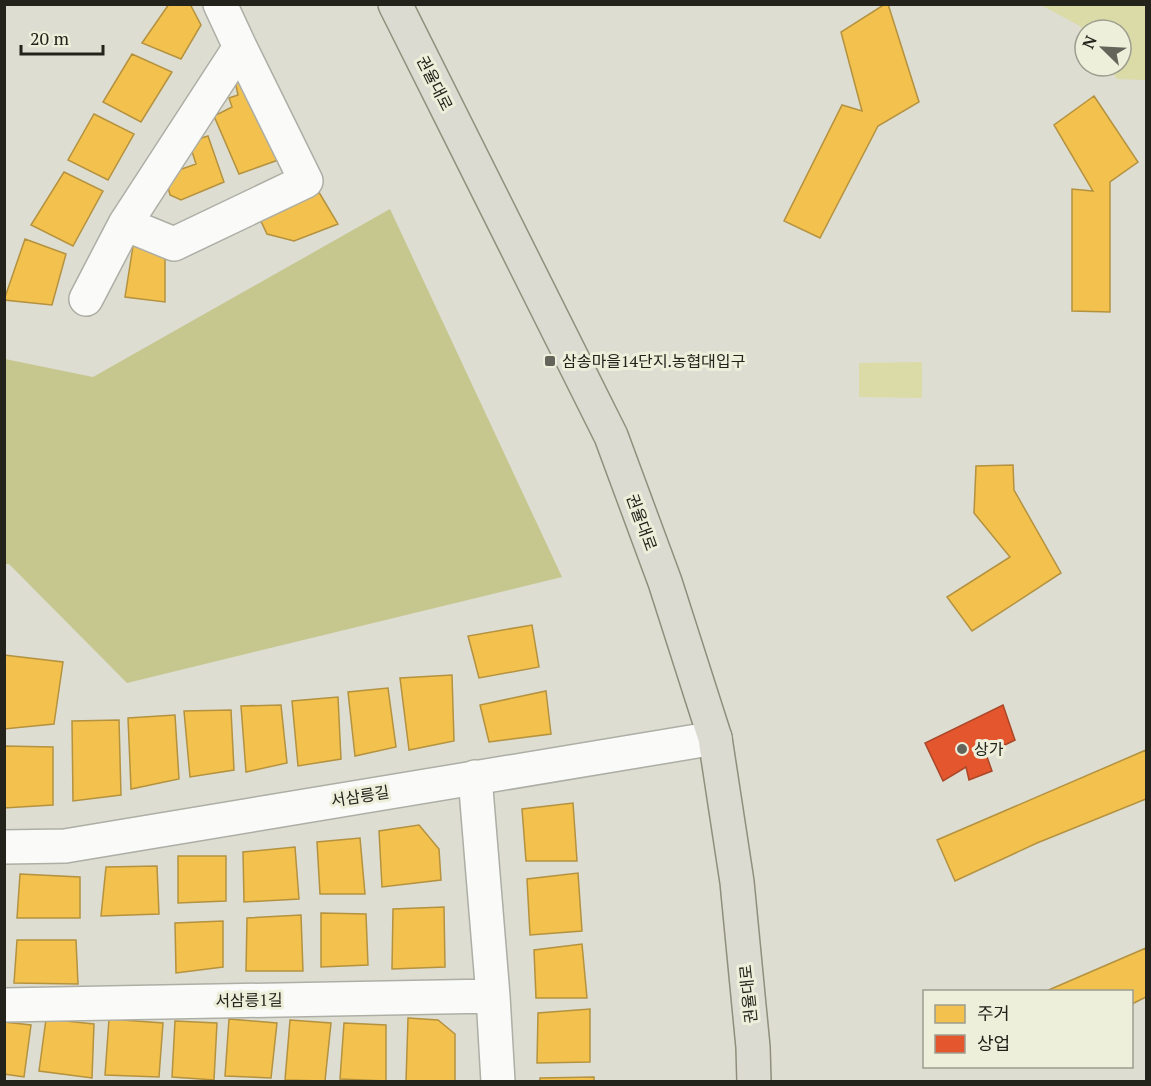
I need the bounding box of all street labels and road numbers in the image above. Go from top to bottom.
street label: 권율대로 [412,52,458,114]
street label: 권율대로 [622,491,662,554]
street label: 서삼릉길 [329,781,391,811]
street label: 권율대로 [734,963,762,1024]
street label: 서삼릉1길 [215,988,283,1012]

